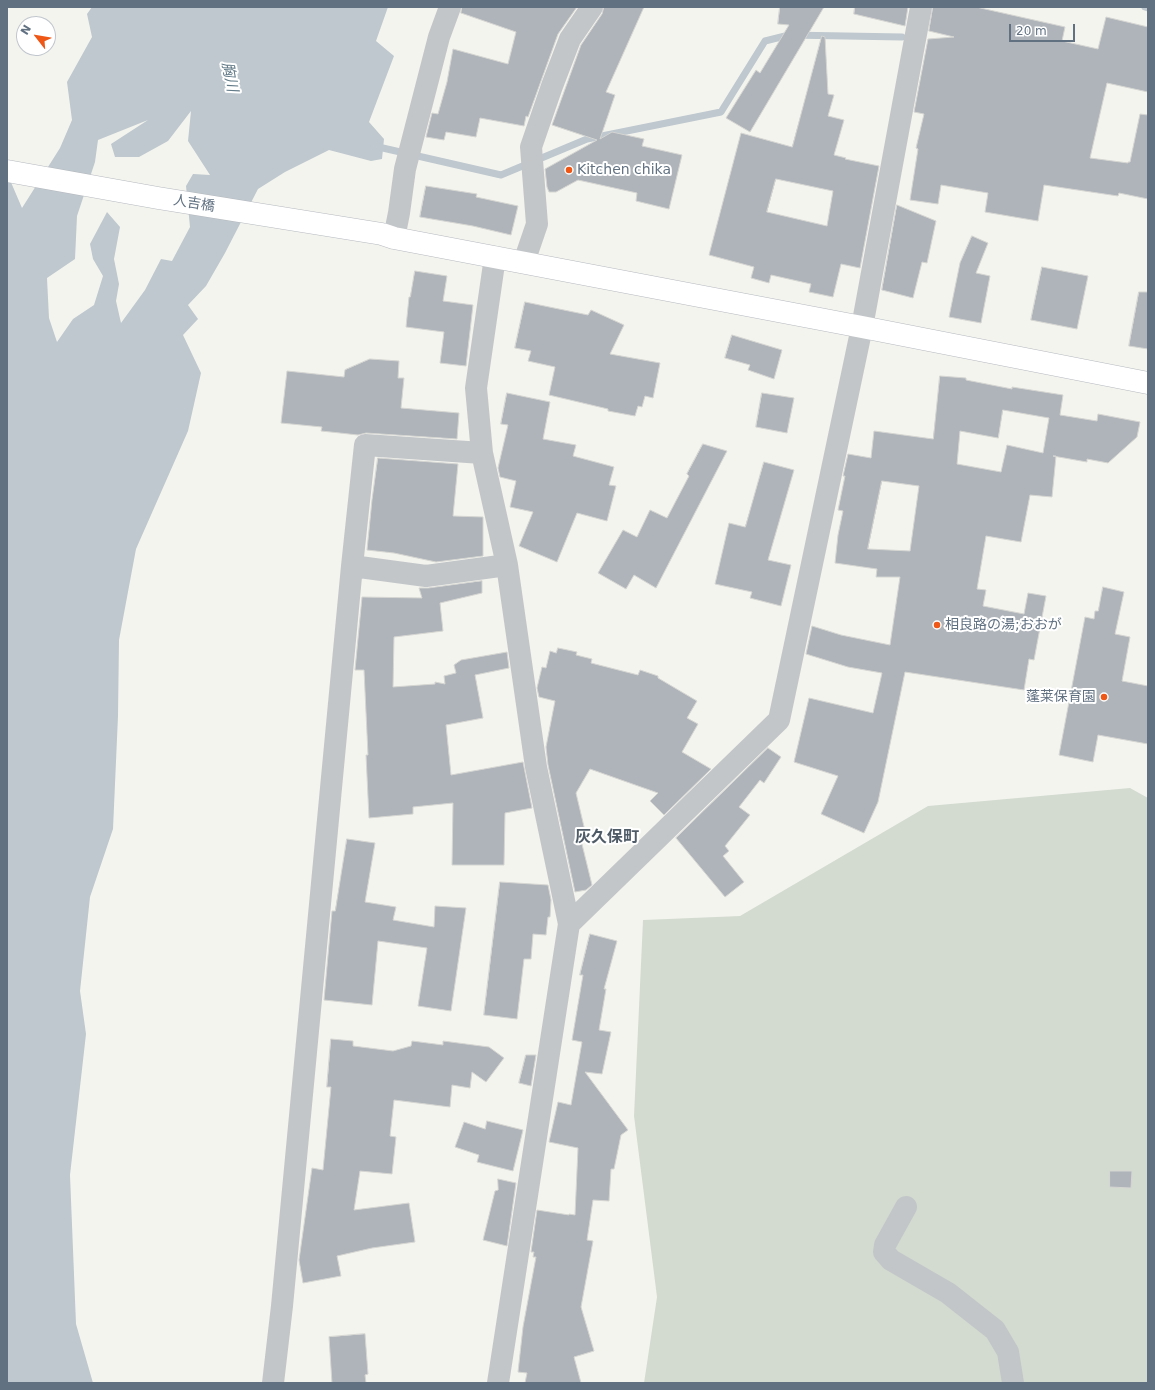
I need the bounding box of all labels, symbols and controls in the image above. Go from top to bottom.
north arrow [16,16,56,56]
scale bar [1011,16,1077,42]
text: N [18,23,34,37]
text: 20 m [1016,24,1047,38]
water label: 胸川 [217,61,241,93]
place label: Kitchen chika [577,162,671,178]
marker: Kitchen chika [564,165,574,175]
street label: 人吉橋 [172,192,216,216]
place label: 相良路の湯;おおが [945,617,1062,633]
marker: 相良路の湯;おおが [932,620,942,630]
place label: 蓬莱保育園 [1026,689,1096,705]
marker: 蓬莱保育園 [1099,692,1109,702]
district label: 灰久保町 [575,828,639,848]

